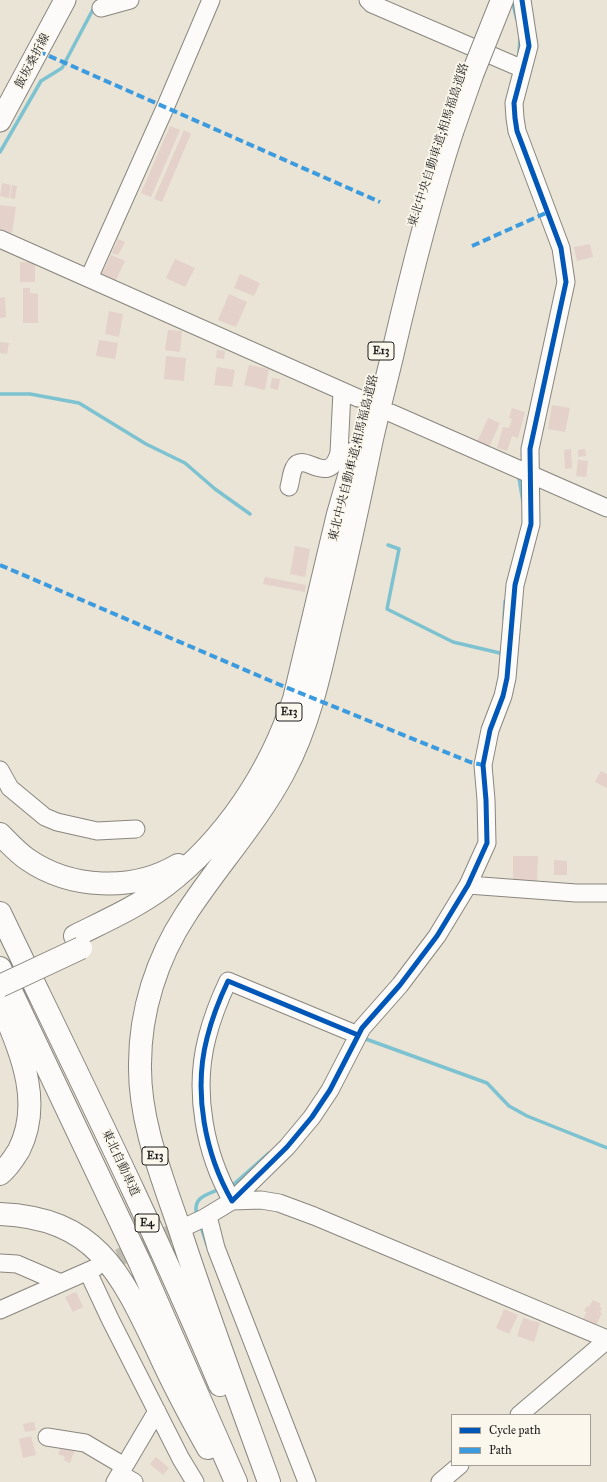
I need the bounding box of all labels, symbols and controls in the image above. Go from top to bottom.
street label: 飯坂桑折線 [13,31,53,91]
street label: 東北中央自動車道;相馬福島道路 [406,61,472,229]
road number: E13 [368,342,394,360]
street label: 東北中央自動車道;相馬福島道路 [326,373,382,543]
road number: E13 [276,703,302,721]
street label: 東北自動車道 [98,1127,142,1199]
road number: E13 [142,1147,168,1165]
road number: E4 [135,1214,159,1232]
legend [451,1414,591,1466]
text: Cycle path [489,1423,541,1437]
text: Path [489,1443,512,1457]

